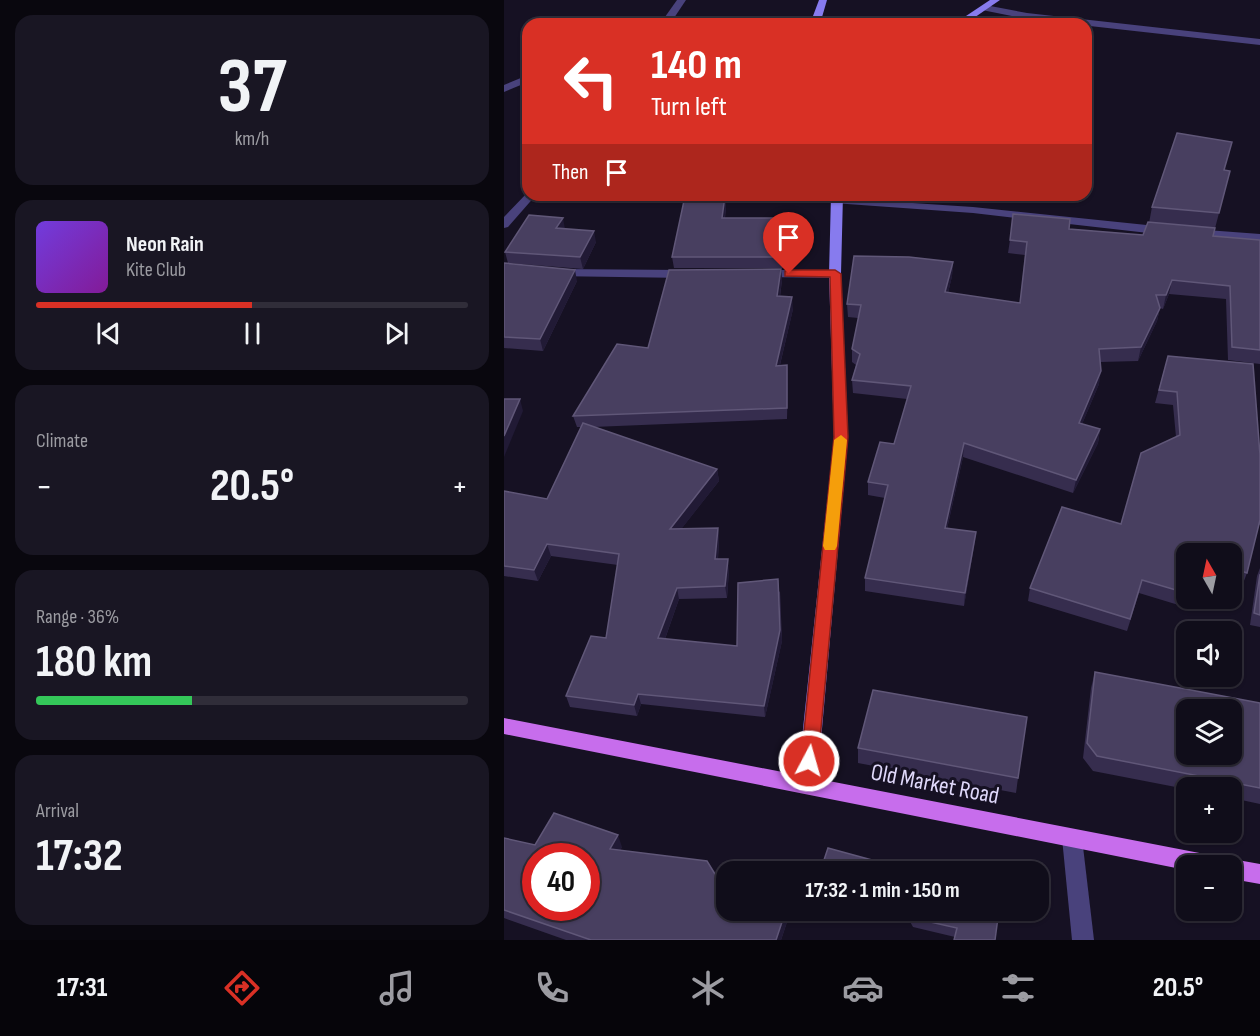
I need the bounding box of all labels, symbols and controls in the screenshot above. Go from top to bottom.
text: 140 m [651,40,742,91]
text: 37 [218,41,286,134]
icon: left [552,42,630,120]
text: Turn left [651,91,727,123]
text: km/h [235,127,269,151]
icon: arrive [600,156,633,189]
text: Then [552,159,588,186]
pin [763,212,814,274]
icon: arrive [772,221,805,254]
text: Neon Rain [126,231,204,258]
text: Kite Club [126,258,186,282]
icon: previous [92,317,125,350]
icon: pause [236,317,269,350]
icon: next [380,317,413,350]
text: Climate [36,429,88,453]
text: 20.5° [210,459,294,514]
text: − [36,467,52,507]
text: + [452,467,468,507]
north arrow [1176,543,1242,609]
map controls [1176,543,1242,921]
text: Range · 36% [36,605,119,629]
button: sound [1176,621,1242,687]
text: 180 km [36,635,152,690]
button: layers [1176,699,1242,765]
position arrow [777,729,841,793]
street label: Old Market Road [868,757,1002,811]
button: + [1176,777,1242,843]
text: Arrival [36,799,79,823]
text: 17:32 [36,829,123,884]
speed limit sign: 40 [522,843,600,921]
button: − [1176,855,1242,921]
text: 17:32 · 1 min · 150 m [805,877,960,904]
icon: directions [221,967,263,1009]
icon: music [376,967,418,1009]
icon: phone [531,967,573,1009]
icon: climate [687,967,729,1009]
icon: car [842,967,884,1009]
icon: filters [997,967,1039,1009]
text: 17:31 [57,972,107,1004]
text: 20.5° [1153,972,1203,1004]

